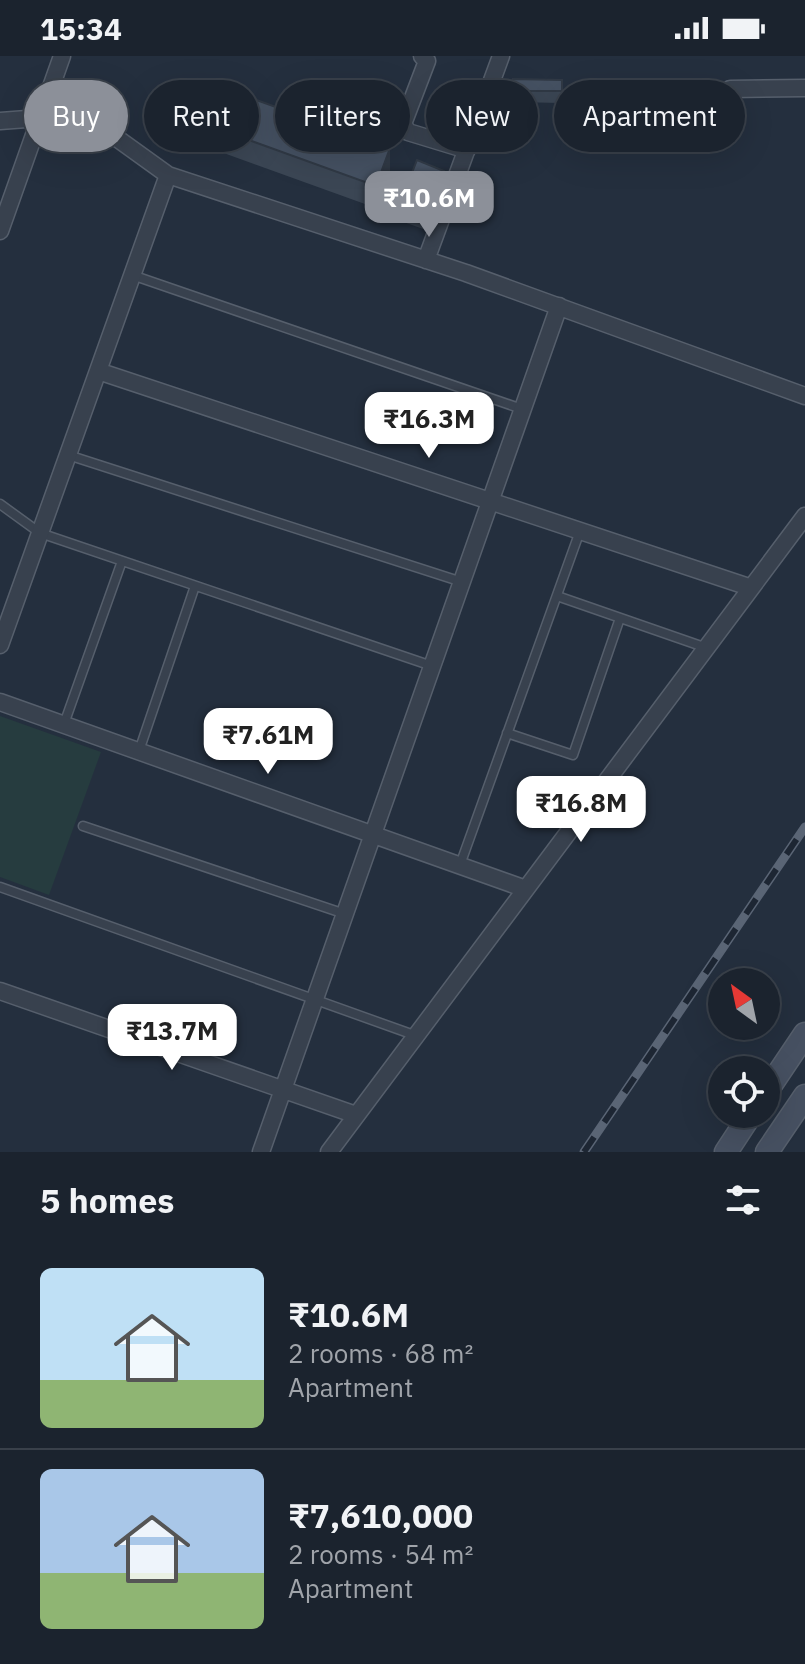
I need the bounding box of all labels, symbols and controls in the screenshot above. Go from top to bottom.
text: 15:34 [40,9,122,48]
chip: Buy [24,80,128,152]
chip: Rent [144,80,259,152]
chip: Filters [275,80,410,152]
chip: New [426,80,538,152]
chip: Apartment [554,80,745,152]
pin: ₹10.6M [364,171,494,239]
text: ₹10.6M [383,180,475,214]
pin: ₹16.3M [364,392,494,460]
text: ₹16.3M [383,401,475,435]
pin: ₹7.61M [203,708,333,776]
text: ₹7.61M [222,717,314,751]
pin: ₹16.8M [516,776,646,844]
text: ₹16.8M [535,785,627,819]
north arrow [708,968,780,1040]
map controls [708,968,780,1128]
pin: ₹13.7M [107,1004,237,1072]
text: ₹13.7M [126,1013,218,1047]
button: locate [708,1056,780,1128]
text: 5 homes [40,1178,175,1222]
icon: filters [721,1178,765,1222]
text: ₹10.6M [288,1292,409,1336]
icon: home [104,1300,200,1396]
text: 2 rooms · 68 m² [288,1336,473,1370]
text: Apartment [288,1370,413,1404]
text: ₹7,610,000 [288,1493,473,1537]
icon: home [104,1501,200,1597]
text: 2 rooms · 54 m² [288,1537,473,1571]
text: Apartment [288,1571,413,1605]

